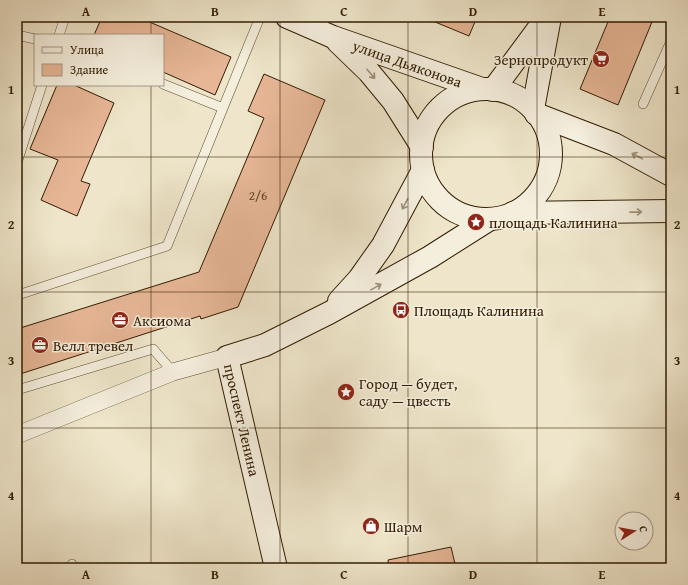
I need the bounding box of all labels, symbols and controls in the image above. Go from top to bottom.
text: A [82,2,91,21]
text: B [211,2,219,21]
text: C [340,2,348,21]
text: D [469,2,477,21]
text: E [599,2,606,21]
legend [34,34,164,86]
street label: улица Дьяконова [349,34,466,92]
text: Улица [70,41,104,58]
place label: Зернопродукт [494,49,589,70]
supermarket icon: Зернопродукт [591,49,611,69]
text: Здание [70,61,109,78]
one-way arrow [366,69,375,80]
text: 1 [8,80,14,99]
text: 1 [674,80,680,99]
one-way arrow [631,152,643,159]
house number: 2/6 [249,186,267,205]
one-way arrow [400,198,408,210]
one-way arrow [629,208,642,215]
place icon: площадь Калинина [466,212,486,232]
place label: площадь Калинина [489,212,618,233]
text: 2 [8,215,15,234]
text: 2 [674,215,681,234]
one-way arrow [370,283,382,290]
bus stop icon: Площадь Калинина [391,300,411,320]
place label: Площадь Калинина [414,300,545,321]
office icon: Аксиома [110,310,130,330]
place label: Аксиома [133,310,192,331]
office icon: Велл тревел [30,335,50,355]
place label: Велл тревел [53,335,133,356]
text: 3 [8,351,14,370]
text: 3 [674,351,680,370]
street label: проспект Ленина [219,362,265,479]
place label: Город — будет, саду — цвесть [359,373,458,411]
place icon: Город — будет, саду — цвесть [336,382,356,402]
text: 4 [8,486,15,505]
text: 4 [674,486,681,505]
north arrow [614,511,654,551]
shop icon: Шарм [361,516,381,536]
place label: Шарм [384,516,423,537]
text: С [635,525,652,534]
text: A [82,565,91,584]
text: B [211,565,219,584]
text: C [340,565,348,584]
text: D [469,565,477,584]
text: E [599,565,606,584]

